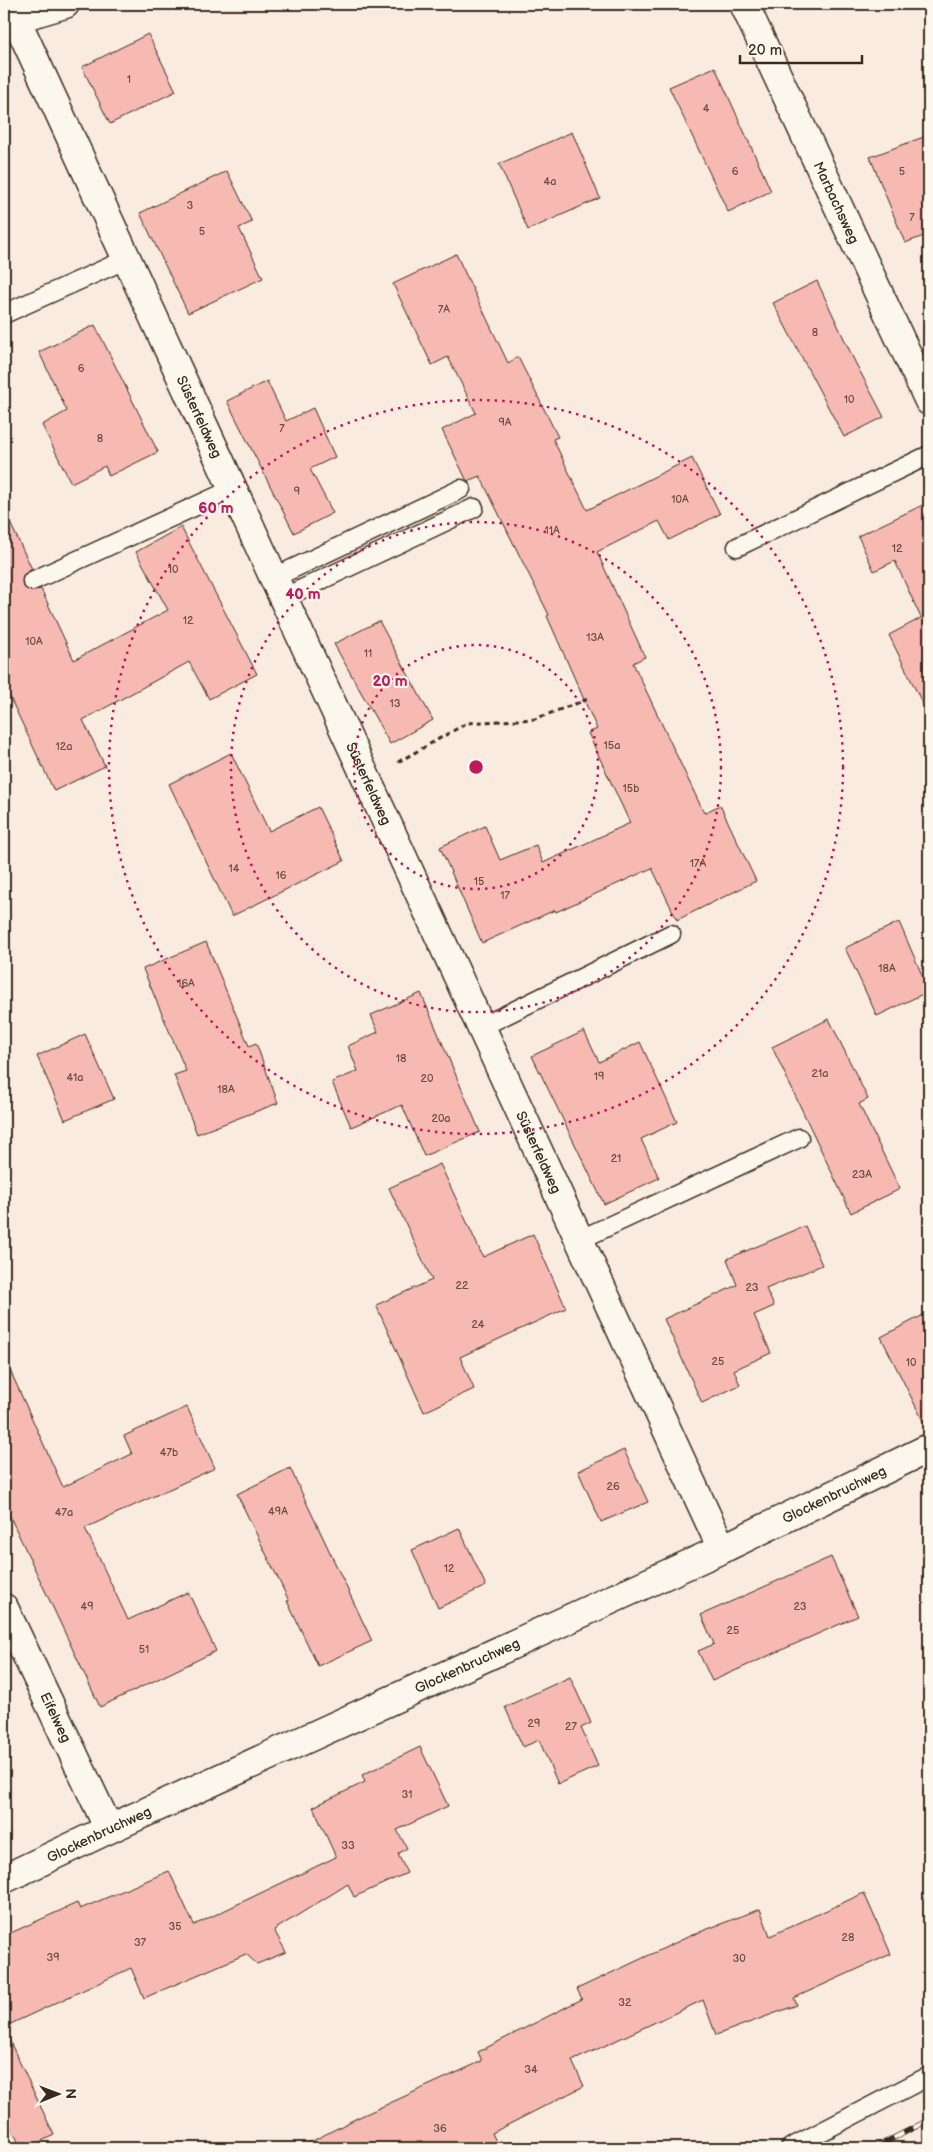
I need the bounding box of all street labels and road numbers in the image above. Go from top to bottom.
street label: Marbachsweg [810,159,862,247]
street label: Süsterfeldweg [173,373,225,461]
street label: Süsterfeldweg [342,740,395,828]
street label: Süsterfeldweg [512,1108,565,1196]
street label: Glockenbruchweg [780,1462,889,1527]
street label: Glockenbruchweg [412,1635,522,1697]
street label: Eifelweg [36,1690,75,1745]
street label: Glockenbruchweg [44,1803,154,1866]

